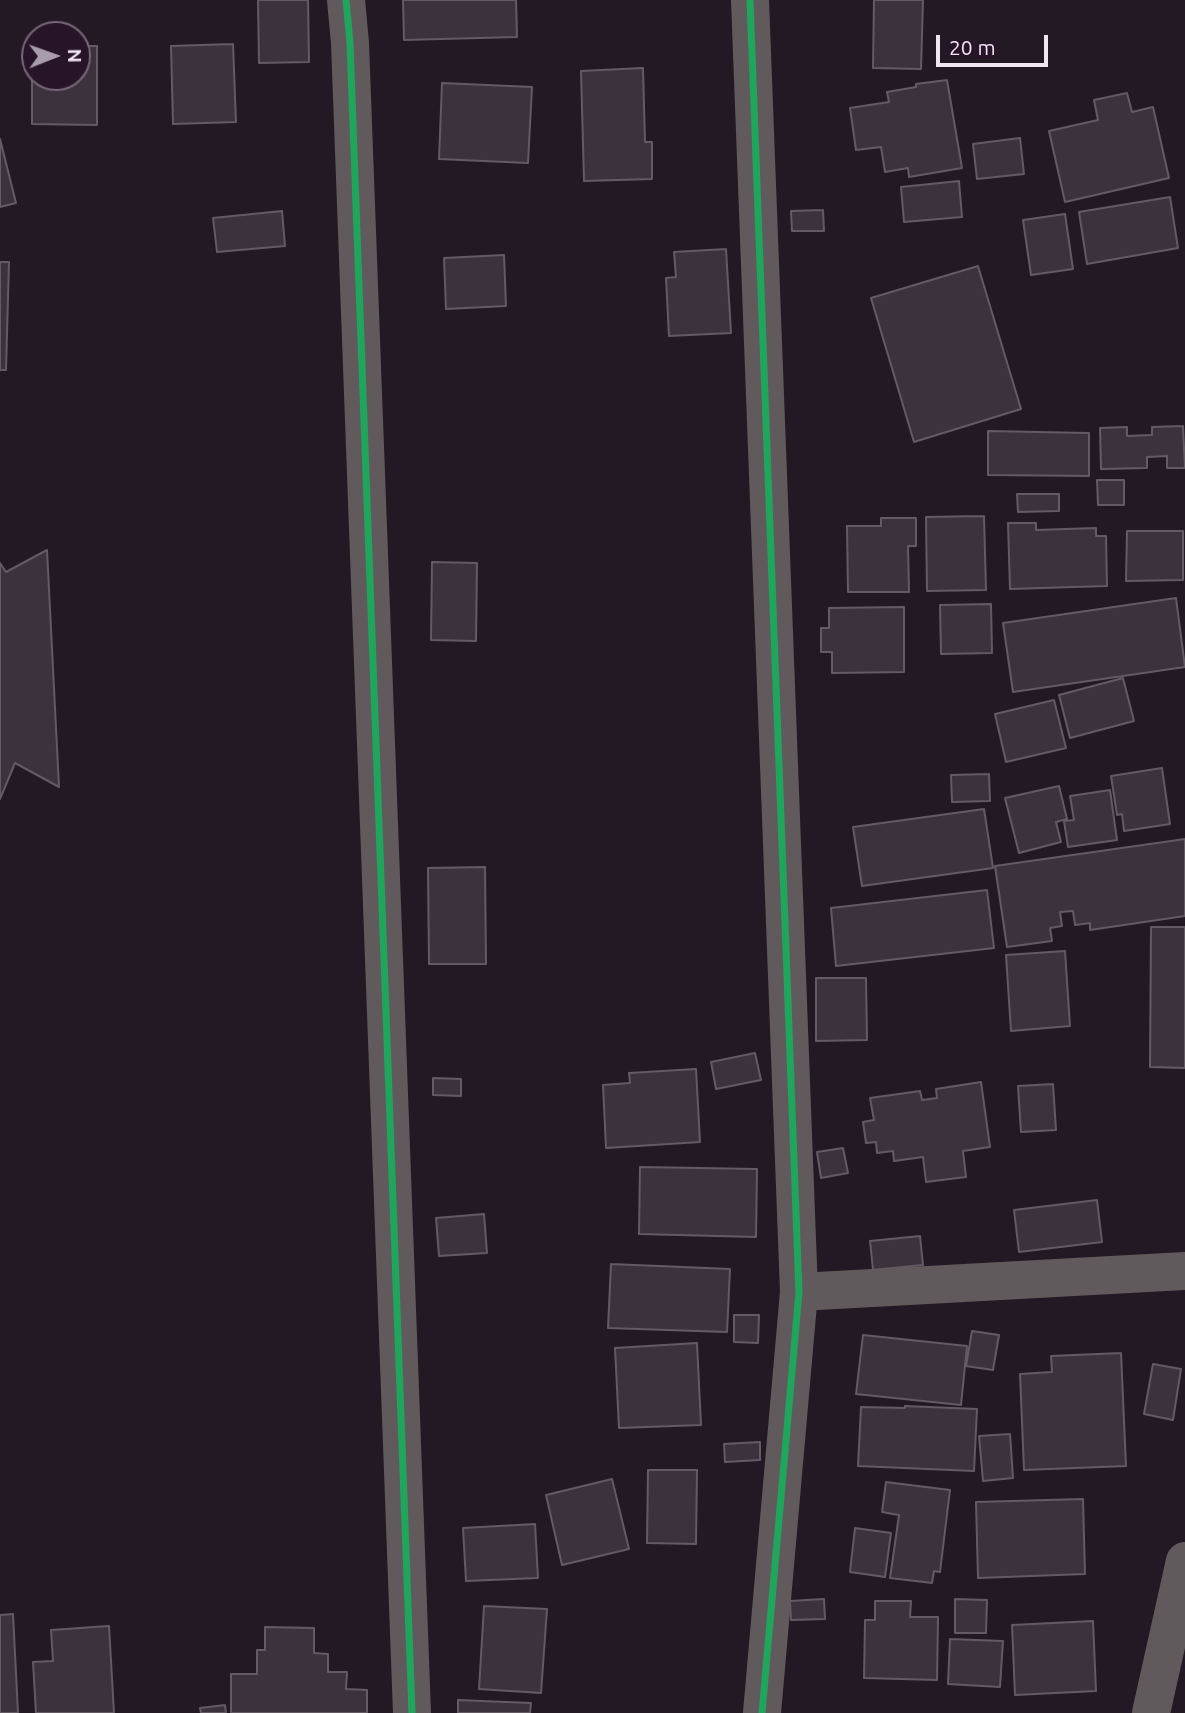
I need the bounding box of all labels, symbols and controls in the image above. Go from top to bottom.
north arrow [21,21,91,91]
scale bar [940,21,1052,65]
text: 20 m [949,35,996,59]
text: N [64,48,86,63]

